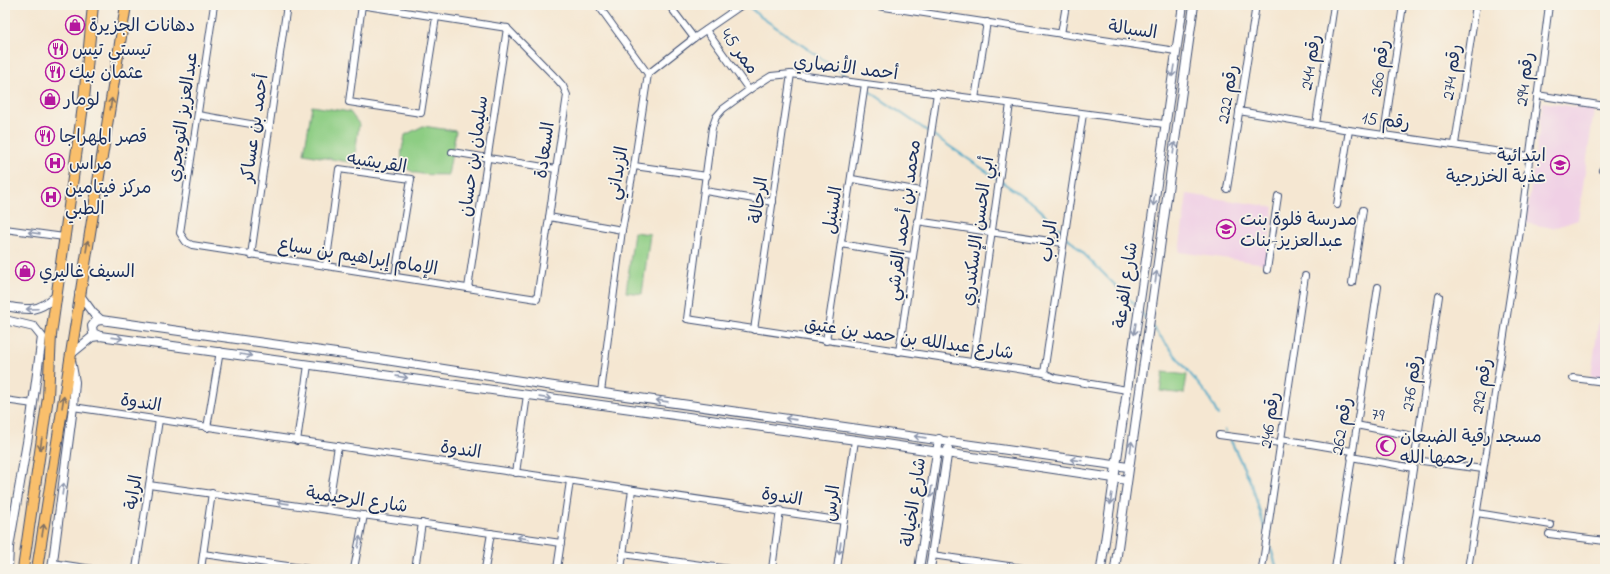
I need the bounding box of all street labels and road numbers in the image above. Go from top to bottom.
street label: السبالة [1107,15,1159,47]
street label: ممر 45 [713,24,764,81]
street label: رقم 244 [1295,32,1329,92]
street label: رقم 260 [1364,38,1398,98]
street label: رقم 274 [1436,43,1470,102]
street label: أحمد الأنصاري [792,49,900,88]
street label: عبدالعزيز التويجري [162,51,206,184]
street label: رقم 294 [1510,51,1542,108]
street label: رقم 222 [1211,63,1246,126]
street label: أحمد بن عساكر [235,72,277,186]
street label: سليمان بن حسان [454,94,496,218]
street label: رقم 15 [1360,106,1411,138]
street label: السعادة [529,120,563,180]
street label: محمد بن أحمد القرشي [881,138,930,303]
street label: الزبداني [601,145,637,202]
street label: القريشيه [345,146,408,182]
street label: أبي الحسن الإسكندري [956,154,1003,308]
street label: الرحالة [744,175,776,225]
street label: السنبل [817,185,851,236]
street label: الرباب [1034,218,1066,264]
street label: الإمام إبراهيم بن سباع [276,232,440,283]
street label: شارع الفرعة [1108,241,1146,330]
street label: شارع عبدالله بن حمد بن عتيق [802,312,1015,368]
street label: رقم 276 [1396,353,1430,413]
street label: رقم 292 [1466,357,1500,416]
street label: الندوة [118,388,163,420]
street label: رقم 246 [1254,390,1288,450]
street label: رقم 262 [1326,395,1360,457]
street label: 79 [1369,402,1387,430]
street label: الندوة [438,435,483,467]
street label: شارع الخيالة [896,456,934,548]
street label: الراية [119,473,151,512]
street label: شارع الرحيمية [304,481,409,521]
street label: الندوة [759,482,804,514]
street label: الرس [818,484,848,523]

